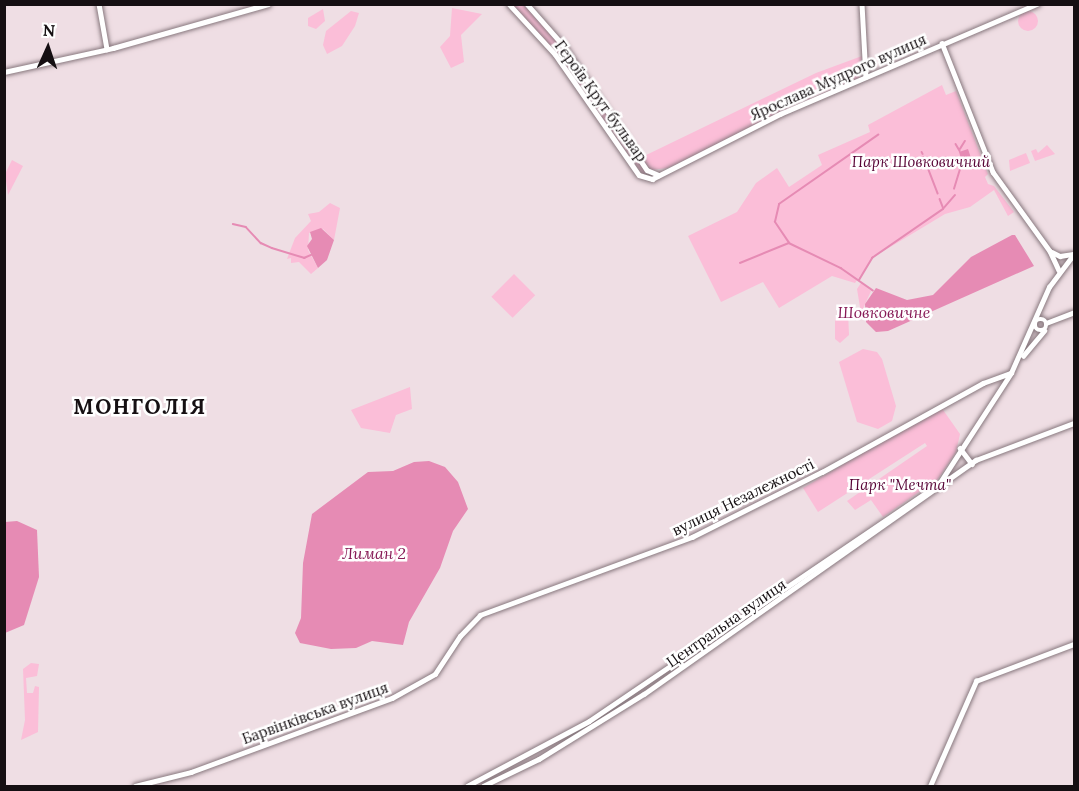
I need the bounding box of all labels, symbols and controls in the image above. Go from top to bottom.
north arrow [18,18,78,78]
text: N [42,20,56,40]
street label: Ярослава Мудрого вулиця [747,30,929,124]
street label: Героїв Крут бульвар [551,37,651,165]
park label: Парк Шовковичний [852,153,990,171]
water label: Шовковичне [838,302,930,322]
district label: МОНГОЛІЯ [73,394,207,420]
street label: вулиця Незалежності [669,455,817,539]
park label: Парк "Мечта" [849,476,951,494]
water label: Лиман 2 [342,543,406,563]
street label: Центральна вулиця [663,575,789,671]
street label: Барвінківська вулиця [239,678,391,748]

